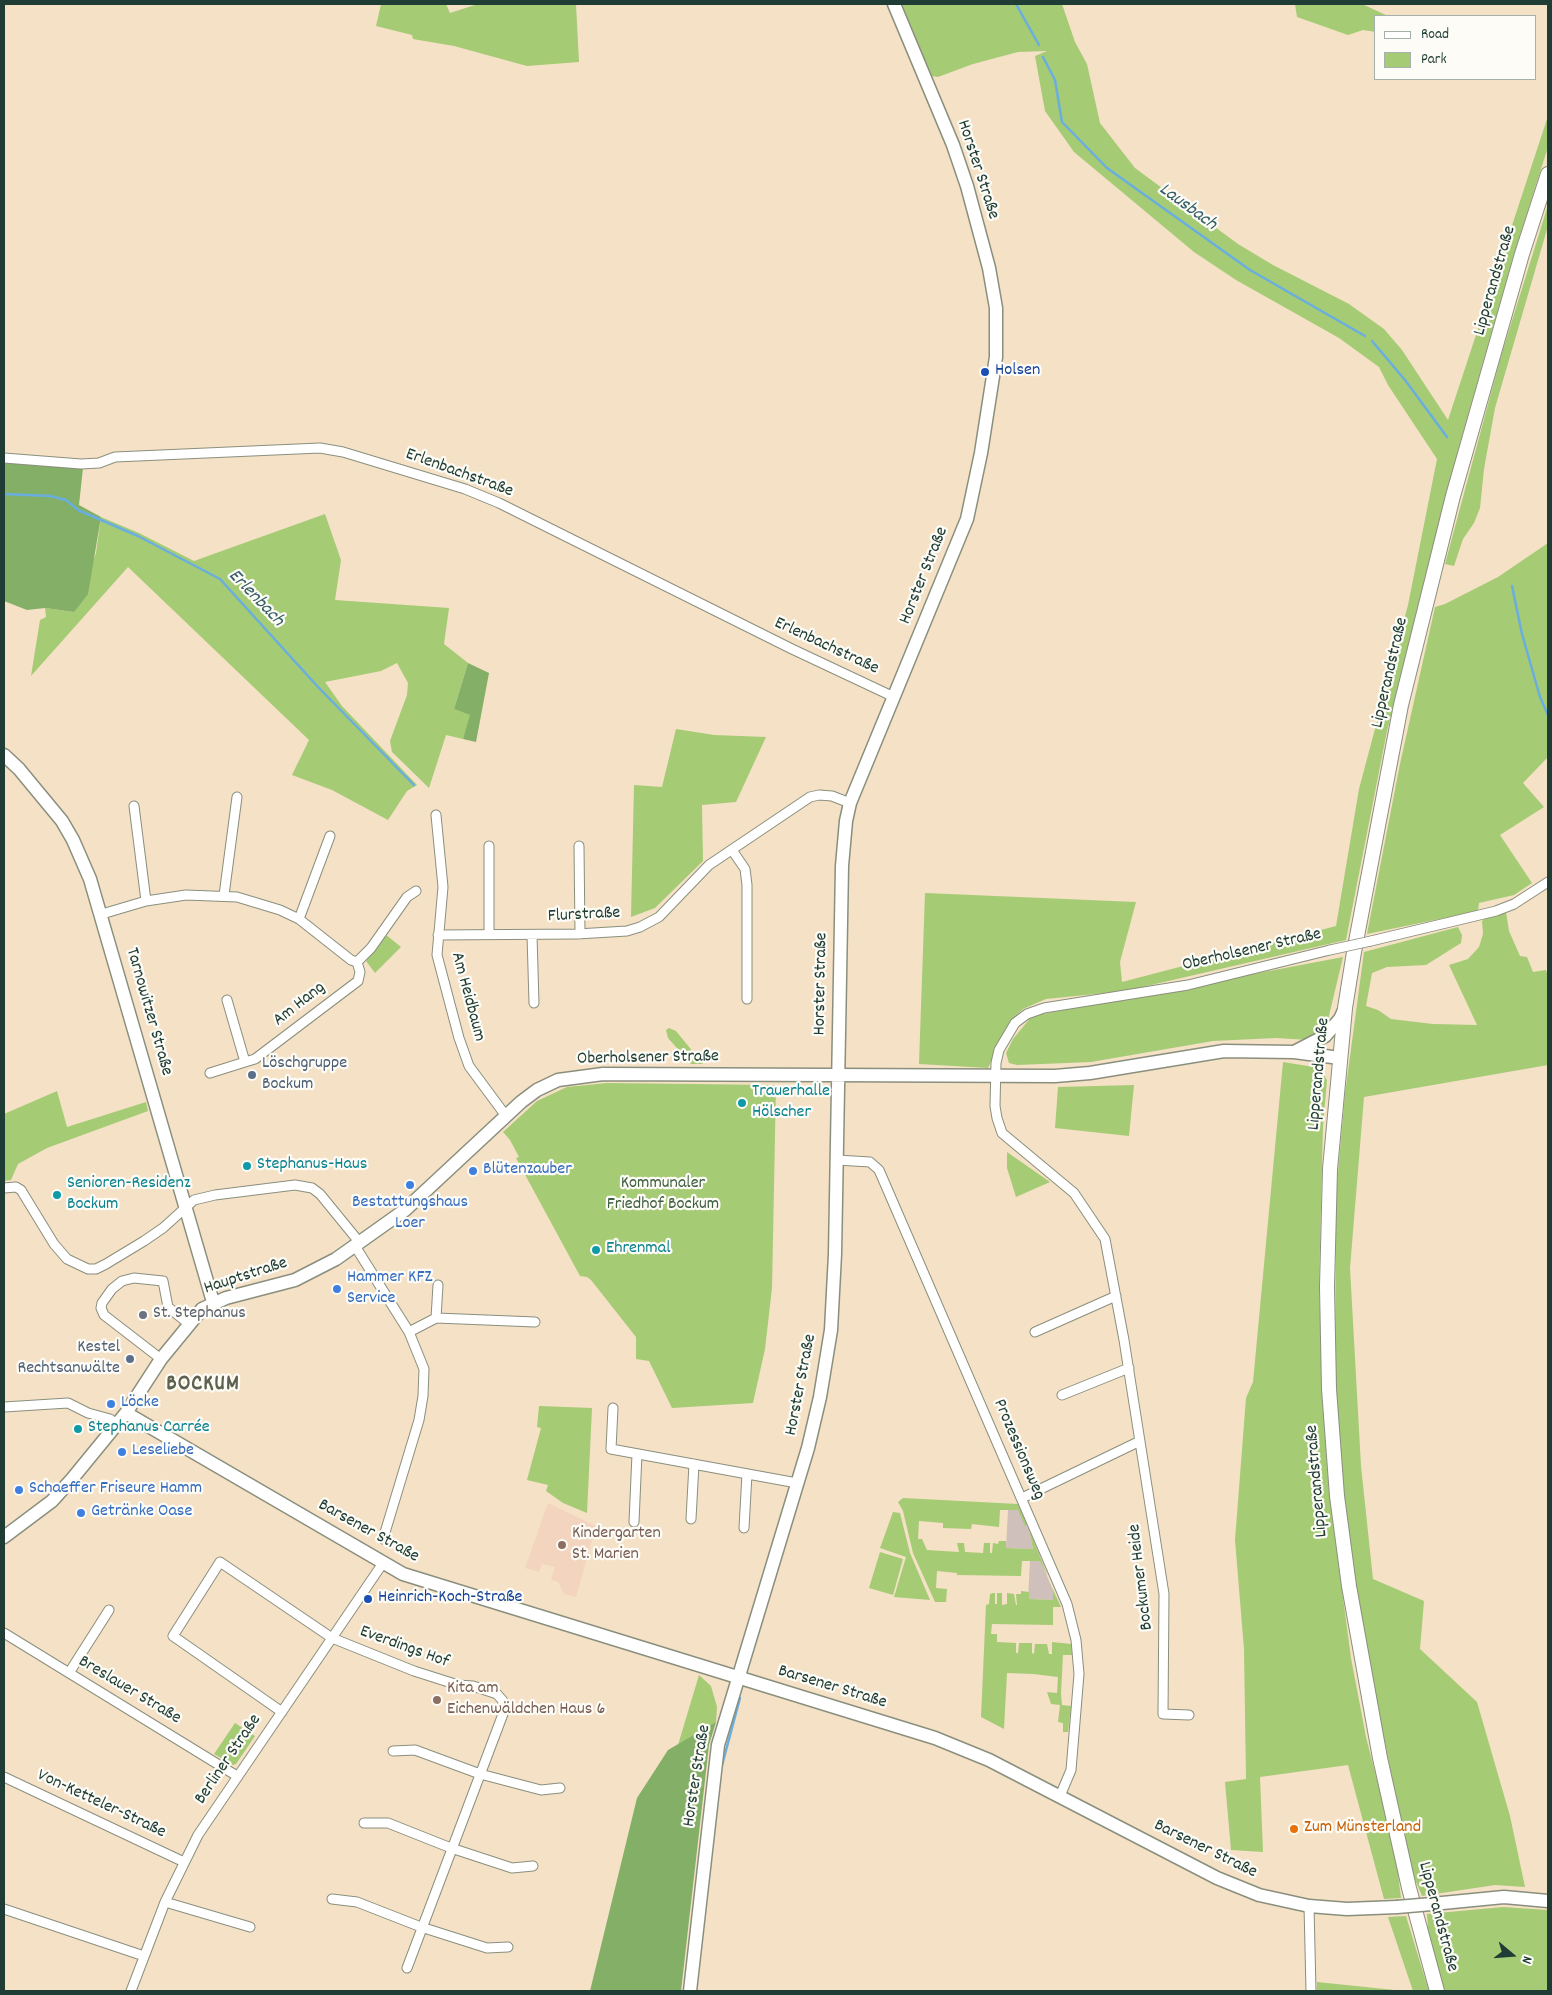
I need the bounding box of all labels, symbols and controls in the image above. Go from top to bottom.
legend [1374,15,1537,80]
text: Road [1421,24,1449,46]
text: Park [1421,49,1447,71]
street label: Horster Straße [951,118,1003,222]
water label: Lausbach [1153,179,1221,237]
street label: Lipperandstraße [1470,224,1522,338]
place label: Holsen [995,361,1040,383]
marker: Holsen [979,366,991,378]
street label: Erlenbachstraße [402,445,516,503]
street label: Horster Straße [896,524,954,628]
water label: Erlenbach [222,566,288,632]
street label: Erlenbachstraße [770,613,882,681]
street label: Lipperandstraße [1368,616,1414,730]
street label: Flurstraße [547,903,621,929]
street label: Oberholsener Straße [1180,925,1324,977]
street label: Horster Straße [810,932,834,1036]
street label: Tarnowitzer Straße [119,946,177,1078]
street label: Am Heidbaum [445,950,489,1044]
street label: Am Hang [270,978,330,1032]
street label: Lipperandstraße [1304,1017,1336,1131]
street label: Oberholsener Straße [577,1047,719,1071]
place label: Löschgruppe Bockum [262,1054,347,1096]
marker: Löschgruppe Bockum [246,1069,258,1081]
place label: Trauerhalle Hölscher [752,1082,830,1124]
marker: Trauerhalle Hölscher [736,1097,748,1109]
place label: Stephanus-Haus [257,1155,367,1177]
marker: Stephanus-Haus [241,1160,253,1172]
place label: Blütenzauber [483,1160,572,1182]
marker: Blütenzauber [467,1165,479,1177]
place label: Senioren-Residenz Bockum [67,1174,191,1216]
park label: Kommunaler Friedhof Bockum [607,1174,719,1216]
marker: Bestattungshaus Loer [404,1179,416,1191]
marker: Senioren-Residenz Bockum [51,1189,63,1201]
place label: Bestattungshaus Loer [352,1193,468,1236]
place label: Ehrenmal [606,1239,670,1261]
marker: Ehrenmal [590,1244,602,1256]
street label: Hauptstraße [202,1253,290,1301]
place label: Hammer KFZ Service [347,1268,432,1310]
marker: Hammer KFZ Service [331,1283,343,1295]
place label: St. Stephanus [153,1304,246,1326]
marker: St. Stephanus [137,1309,149,1321]
street label: Horster Straße [782,1332,822,1438]
place label: Kestel Rechtsanwälte [17,1338,120,1380]
marker: Kestel Rechtsanwälte [124,1353,136,1365]
district label: BOCKUM [165,1373,241,1399]
place label: Löcke [121,1393,159,1415]
street label: Prozessionsweg [987,1396,1049,1504]
marker: Löcke [105,1398,117,1410]
place label: Stephanus Carrée [88,1418,210,1440]
marker: Stephanus Carrée [72,1423,84,1435]
street label: Lipperandstraße [1302,1424,1334,1538]
place label: Leseliebe [132,1441,194,1463]
marker: Leseliebe [116,1446,128,1458]
place label: Schaeffer Friseure Hamm [29,1479,202,1501]
marker: Schaeffer Friseure Hamm [13,1484,25,1496]
street label: Barsener Straße [314,1495,422,1569]
place label: Getränke Oase [91,1502,192,1524]
marker: Getränke Oase [75,1507,87,1519]
street label: Bockumer Heide [1125,1523,1159,1631]
place label: Kindergarten St. Marien [572,1524,661,1566]
marker: Kindergarten St. Marien [556,1539,568,1551]
place label: Heinrich-Koch-Straße [378,1588,522,1610]
marker: Heinrich-Koch-Straße [362,1593,374,1605]
street label: Everdings Hof [356,1622,452,1674]
street label: Breslauer Straße [74,1652,184,1730]
street label: Barsener Straße [775,1661,889,1715]
place label: Kita am Eichenwäldchen Haus 6 [447,1679,605,1722]
marker: Kita am Eichenwäldchen Haus 6 [431,1694,443,1706]
street label: Berliner Straße [191,1711,267,1809]
street label: Horster Straße [679,1723,717,1829]
street label: Von-Ketteler-Straße [33,1766,169,1844]
street label: Barsener Straße [1150,1816,1260,1884]
place label: Zum Münsterland [1304,1818,1421,1840]
marker: Zum Münsterland [1288,1823,1300,1835]
street label: Lipperandstraße [1412,1860,1462,1974]
north arrow [1487,1930,1537,1980]
text: N [1516,1953,1537,1966]

